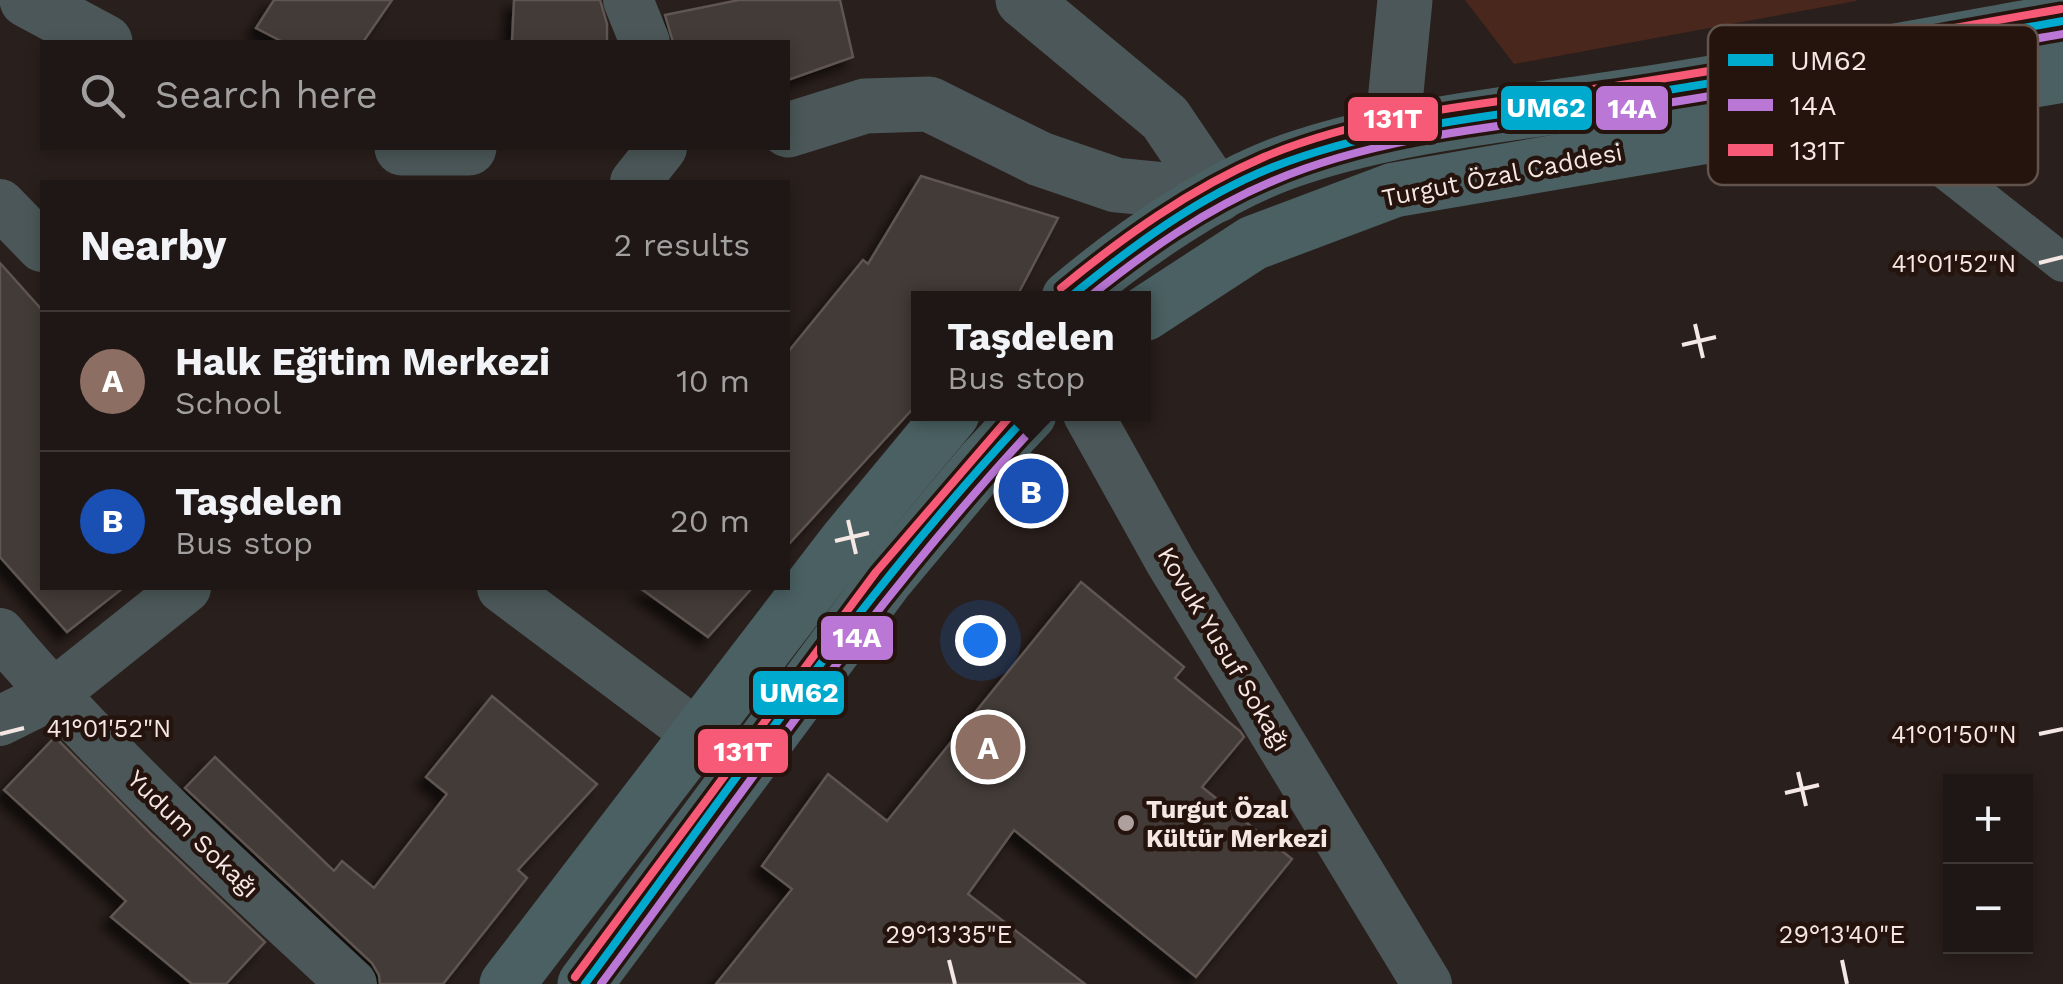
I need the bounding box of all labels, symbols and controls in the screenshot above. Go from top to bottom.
legend [1708,25,2038,185]
search box [40,40,790,150]
text: UM62 [1790,44,1867,77]
icon: search [75,68,130,123]
text: Search here [155,73,378,117]
line badge: UM62 [1499,84,1594,132]
line badge: 14A [1594,84,1670,132]
text: 14A [1790,89,1837,122]
text: UM62 [1506,91,1586,124]
text: 14A [1607,92,1657,125]
line badge: 131T [1346,95,1440,143]
text: 131T [1363,102,1423,135]
text: 131T [1790,134,1845,167]
street label: Turgut Özal Caddesi [1379,137,1625,213]
text: Nearby [80,221,227,270]
text: 2 results [613,226,750,264]
text: 41°01'52"N [1892,249,2016,278]
popup [911,291,1151,421]
text: Taşdelen [947,315,1115,359]
text: Halk Eğitim Merkezi [175,340,550,384]
text: Bus stop [947,359,1085,397]
text: A [102,362,123,400]
text: 10 m [676,362,750,400]
text: School [175,384,281,422]
pin: B [998,454,1064,528]
text: Taşdelen [175,480,342,524]
text: B [102,502,123,540]
text: 20 m [670,502,750,540]
text: Bus stop [175,524,313,562]
street label: Kovuk Yusuf Sokağı [1151,542,1297,756]
line badge: 14A [819,614,895,662]
your location [955,615,1006,666]
text: 14A [832,621,882,654]
line badge: UM62 [751,669,846,717]
text: UM62 [759,676,839,709]
pin: A [956,710,1020,784]
text: 41°01'52"N [47,714,171,743]
text: 41°01'50"N [1891,720,2017,749]
line badge: 131T [696,727,790,775]
text: 131T [713,735,773,768]
street label: Yudum Sokağı [121,764,265,904]
map controls [1943,774,2033,954]
button: + [1943,774,2033,864]
place label: Turgut Özal Kültür Merkezi [1146,795,1328,853]
marker: Turgut Özal Kültür Merkezi [1115,812,1137,834]
button: − [1943,864,2033,954]
text: 29°13'35"E [886,920,1012,949]
text: 29°13'40"E [1779,920,1905,949]

